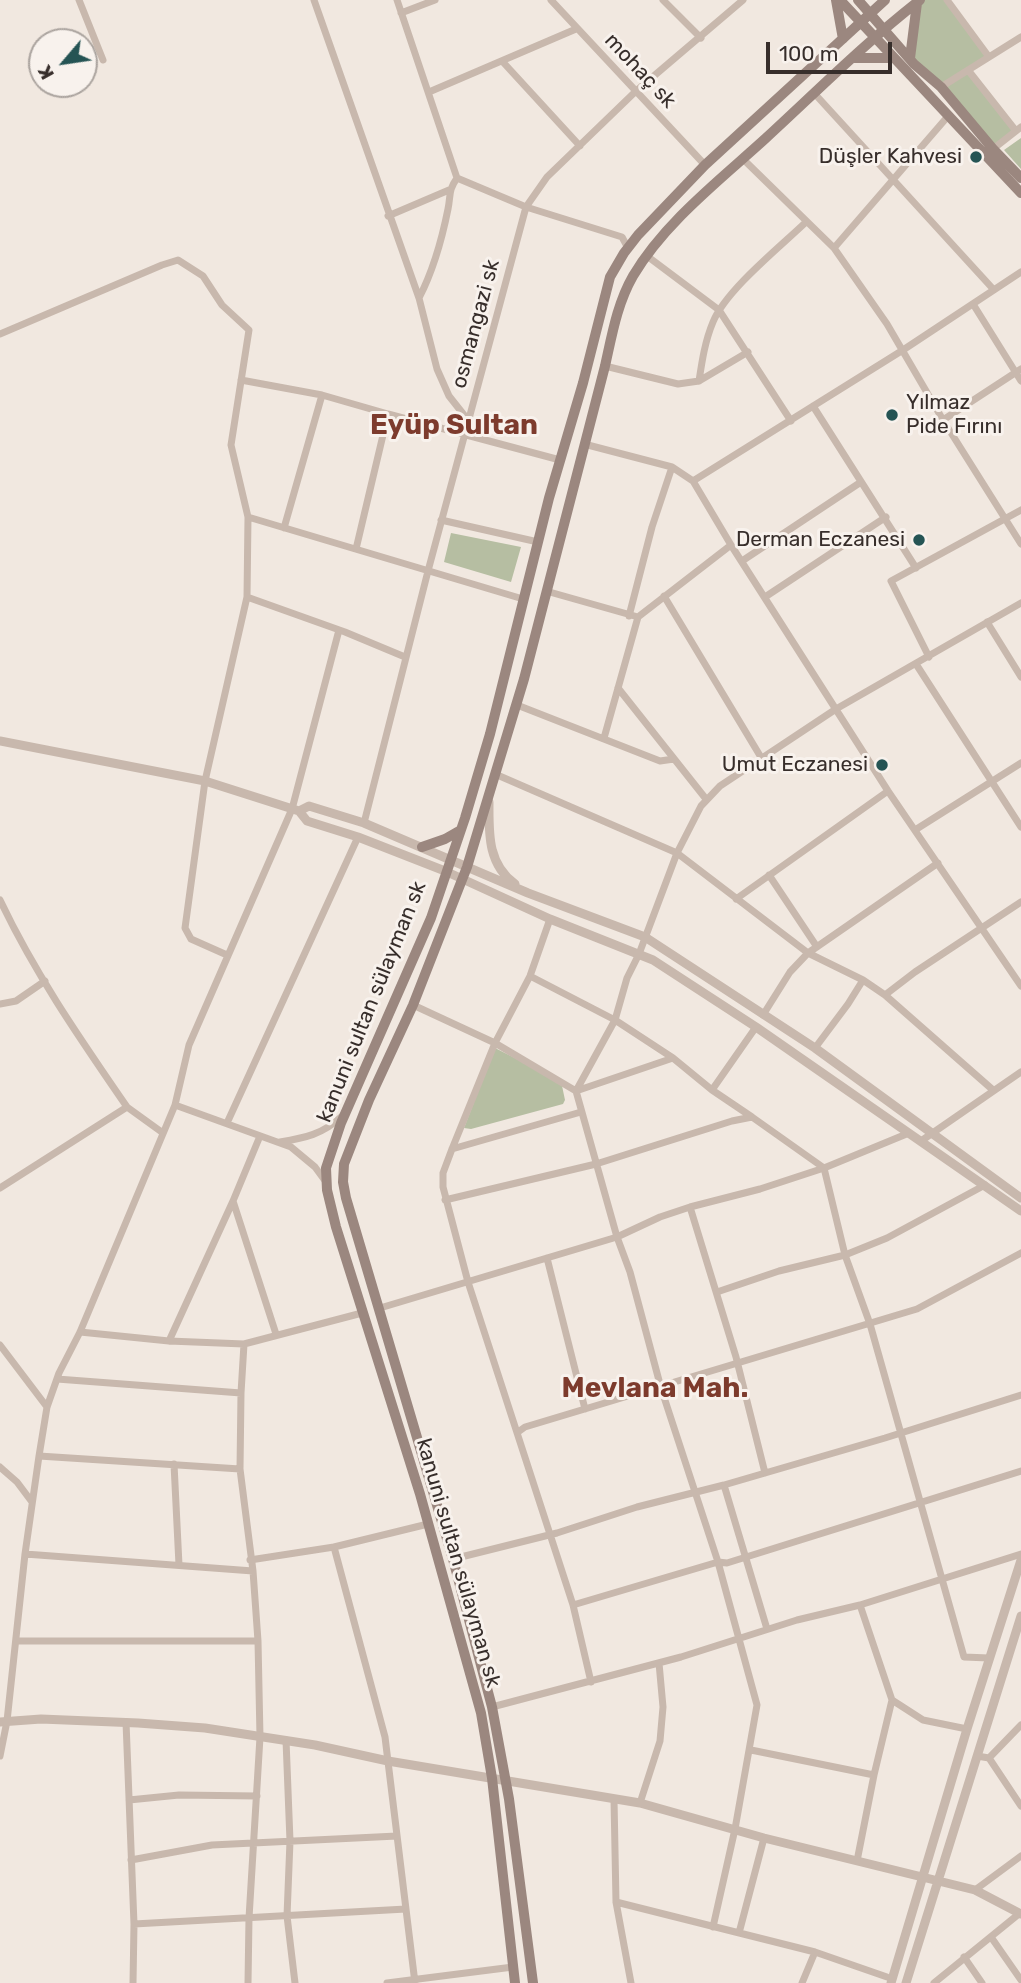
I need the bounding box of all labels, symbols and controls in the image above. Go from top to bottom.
north arrow [28,28,98,98]
street label: mohaç sk [599,28,681,114]
scale bar [769,28,895,72]
text: 100 m [779,41,838,66]
text: K [33,61,59,84]
place label: Düşler Kahvesi [819,144,962,170]
marker: Düşler Kahvesi [968,149,984,165]
street label: osmangazi sk [447,257,505,391]
place label: Yılmaz Pide Fırını [906,390,1002,440]
marker: Yılmaz Pide Fırını [884,407,900,423]
district label: Eyüp Sultan [370,409,538,443]
place label: Derman Eczanesi [736,527,905,553]
marker: Derman Eczanesi [911,532,927,548]
place label: Umut Eczanesi [722,752,868,778]
marker: Umut Eczanesi [874,757,890,773]
street label: kanuni sultan sülayman sk [312,878,432,1126]
district label: Mevlana Mah. [562,1372,748,1406]
street label: kanuni sultan sülayman sk [410,1436,506,1690]

